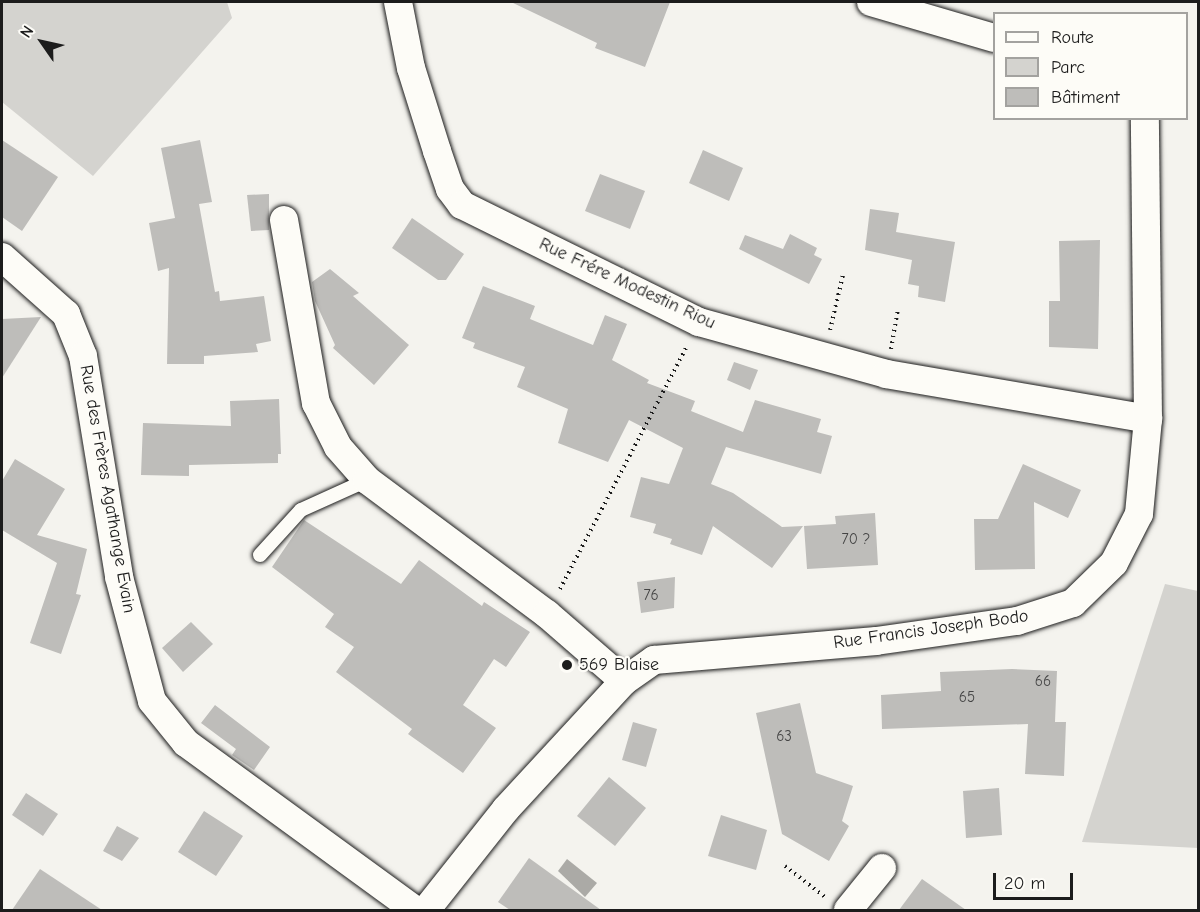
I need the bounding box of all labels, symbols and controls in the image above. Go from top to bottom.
north arrow [12,12,72,72]
legend [993,12,1188,120]
text: N [17,23,37,41]
text: Route [1051,27,1094,48]
text: Parc [1051,57,1085,78]
text: Bâtiment [1051,87,1120,108]
street label: Rue Frére Modestin Riou [535,234,719,334]
street label: Rue des Frères Agathange Evain [75,363,139,615]
house number: 70 ? [842,531,870,549]
house number: 76 [643,587,659,605]
street label: Rue Francis Joseph Bodo [832,606,1030,654]
place label: 569 Blaise [579,654,659,676]
marker: 569 Blaise [560,658,574,672]
house number: 66 [1035,673,1051,691]
house number: 65 [959,689,975,707]
house number: 63 [776,728,792,746]
scale bar [996,861,1076,899]
text: 20 m [1004,873,1045,894]

